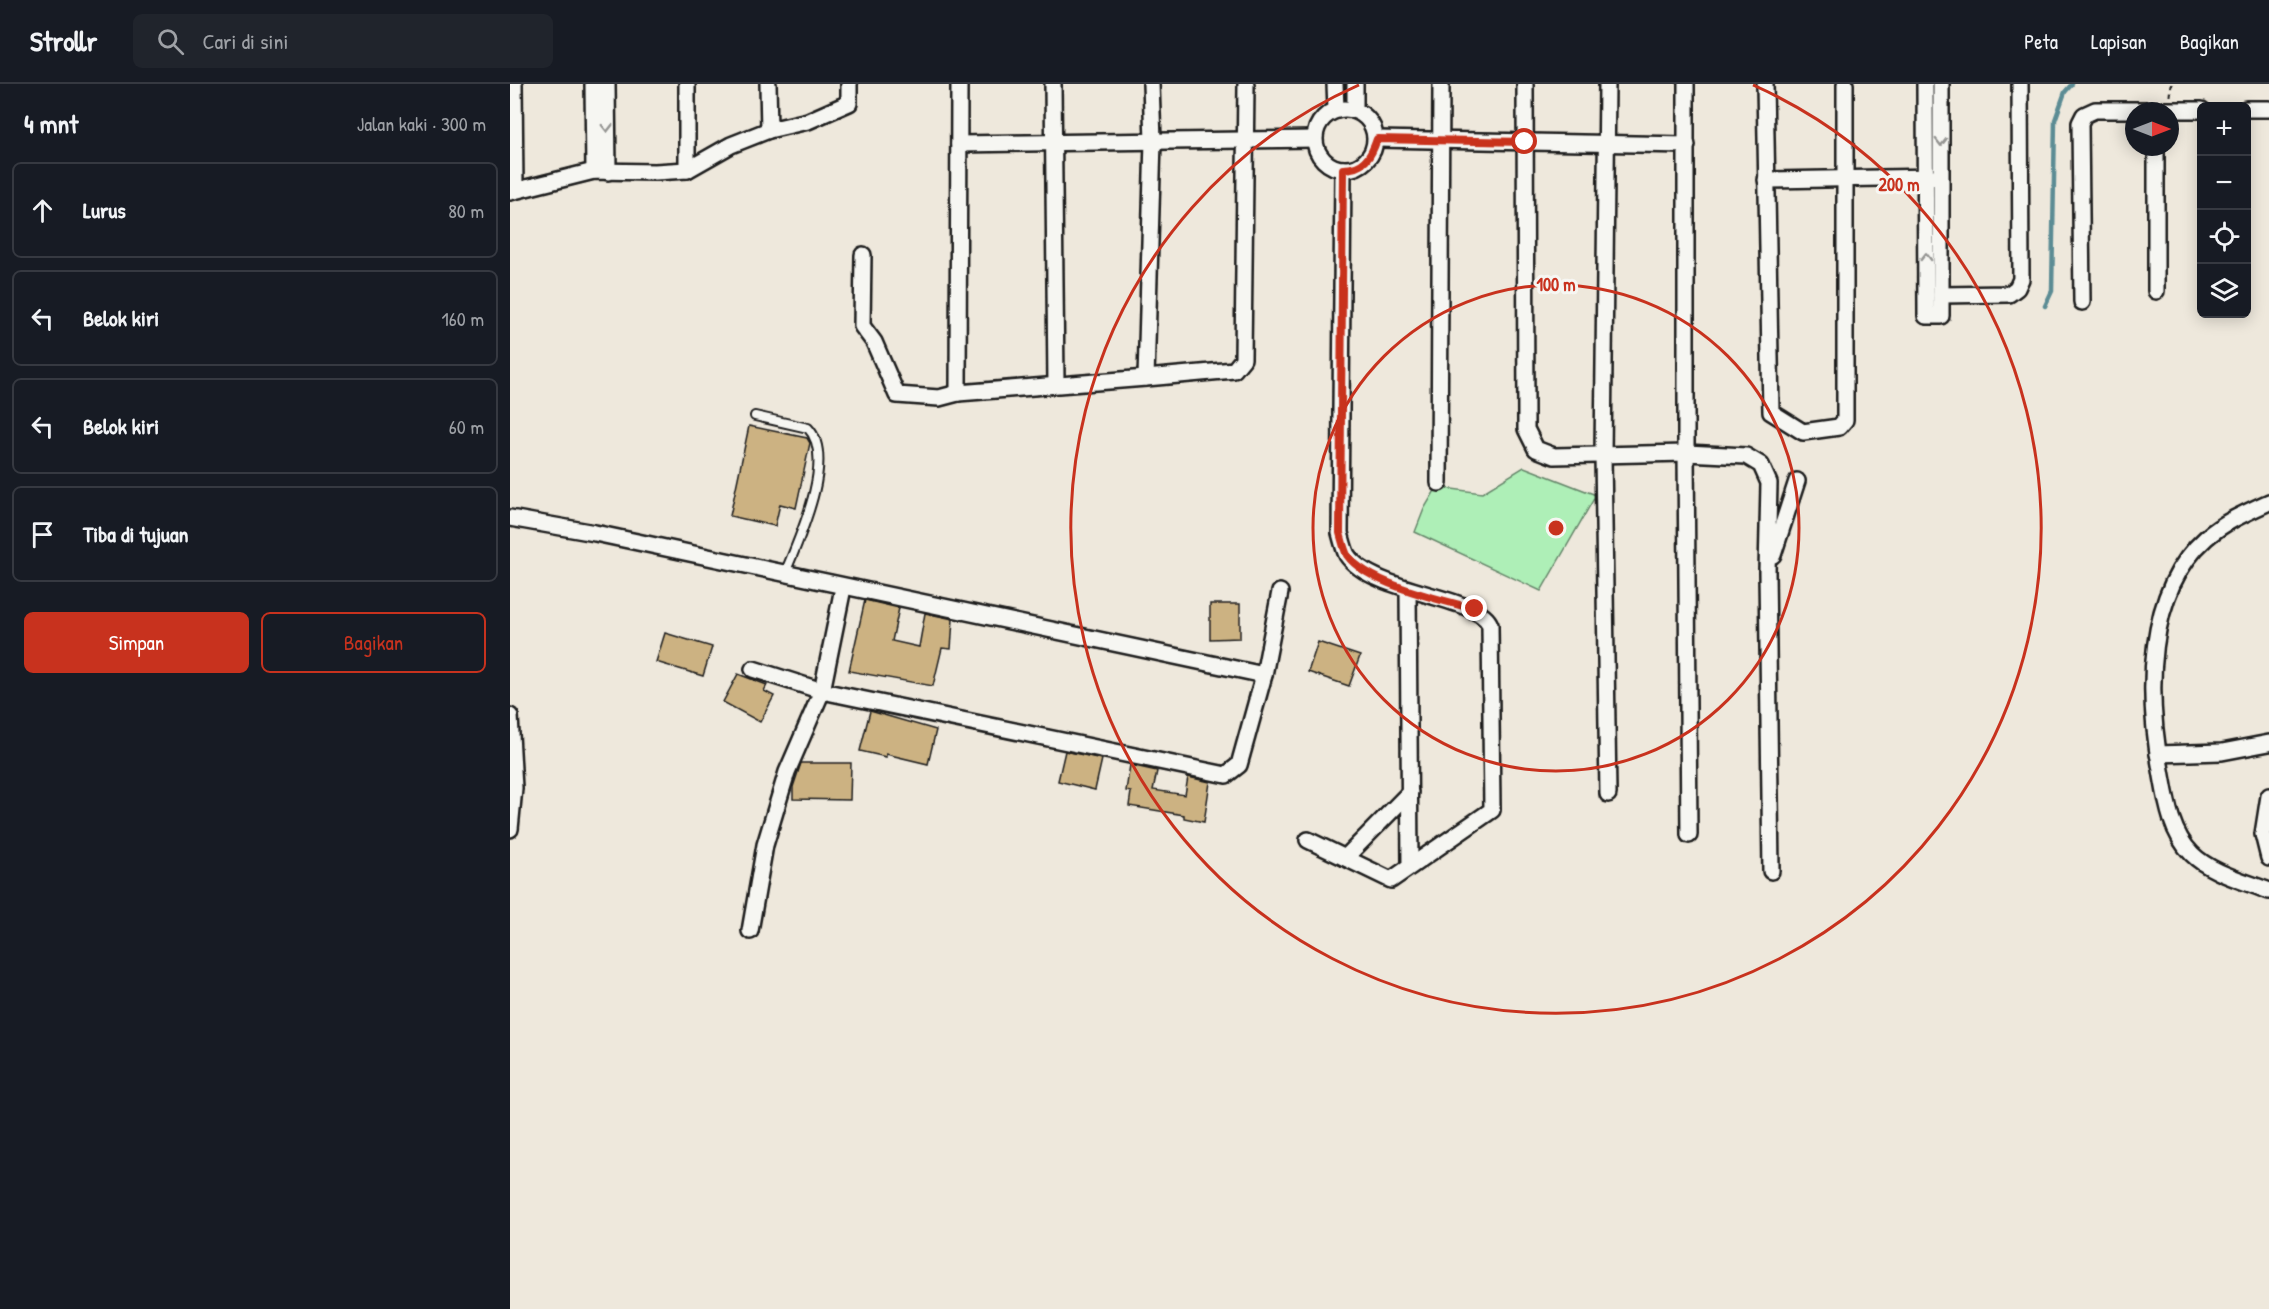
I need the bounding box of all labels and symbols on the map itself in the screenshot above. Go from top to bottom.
north arrow [2125,102,2179,156]
one-way arrow [601,123,613,132]
route start [1511,128,1537,154]
one-way arrow [1935,138,1947,147]
text: 200 m [1879,172,1919,197]
one-way arrow [1920,253,1932,262]
text: 100 m [1536,272,1576,297]
centre of rings [1546,518,1566,538]
route end [1461,595,1487,621]

